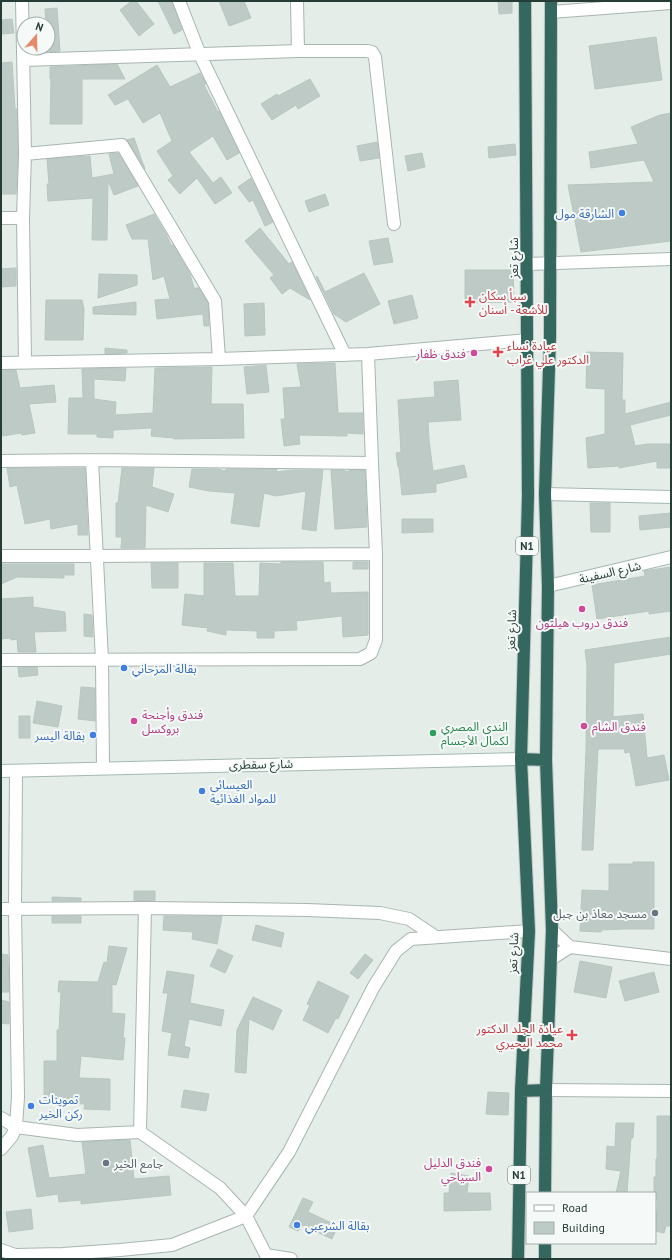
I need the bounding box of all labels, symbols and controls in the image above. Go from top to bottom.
north arrow [16,16,56,56]
text: N [34,19,45,34]
place label: الشارقة مول [556,206,614,221]
marker: الشارقة مول [617,208,627,218]
street label: شارع تعز [506,237,523,280]
place label: سبأ سكان للأشعة - أسنان [479,288,548,317]
marker: سبأ سكان للأشعة - أسنان [464,296,476,308]
place label: عيادة نساء الدكتور علي غراب [507,338,589,369]
place label: فندق ظفار [415,346,466,361]
marker: عيادة نساء الدكتور علي غراب [492,346,504,358]
marker: فندق ظفار [469,348,479,358]
road number: N1 [516,537,538,555]
street label: شارع السفينة [578,558,643,588]
marker: فندق دروب هيلتون [577,604,587,614]
street label: شارع تعز [503,609,521,652]
place label: فندق دروب هيلتون [536,615,628,630]
place label: بقالة المزحاني [132,661,197,678]
marker: بقالة المزحاني [119,663,129,673]
place label: فندق وأجنحة بروكسل [142,707,203,736]
marker: فندق وأجنحة بروكسل [129,716,139,726]
place label: الندي المصري لكمال الأجسام [441,719,509,750]
place label: فندق الشام [592,719,646,736]
marker: فندق الشام [579,721,589,731]
place label: بقالة اليسر [34,728,85,743]
marker: الندي المصري لكمال الأجسام [428,728,438,738]
marker: بقالة اليسر [88,730,98,740]
street label: شارع سقطرى [229,756,293,774]
place label: العيسائي للمواد الغذائية [210,777,276,806]
marker: العيسائي للمواد الغذائية [197,786,207,796]
place label: مسجد معاذ بن جبل [553,906,647,921]
marker: مسجد معاذ بن جبل [650,908,660,918]
street label: شارع تعز [505,932,523,975]
place label: عيادة الجلد الدكتور محمد اليحيري [476,1021,563,1052]
marker: عيادة الجلد الدكتور محمد اليحيري [566,1029,578,1041]
place label: تموينات ركن الخير [38,1092,83,1121]
marker: تموينات ركن الخير [26,1101,36,1111]
place label: فندق الدليل السياحي [424,1155,481,1186]
place label: جامع الخير [113,1156,163,1173]
marker: جامع الخير [101,1158,111,1168]
marker: فندق الدليل السياحي [484,1164,494,1174]
road number: N1 [508,1166,530,1184]
legend [526,1192,656,1244]
text: Road [562,1200,587,1215]
place label: بقالة الشرعبي [305,1218,369,1235]
marker: بقالة الشرعبي [292,1220,302,1230]
text: Building [562,1220,605,1235]

